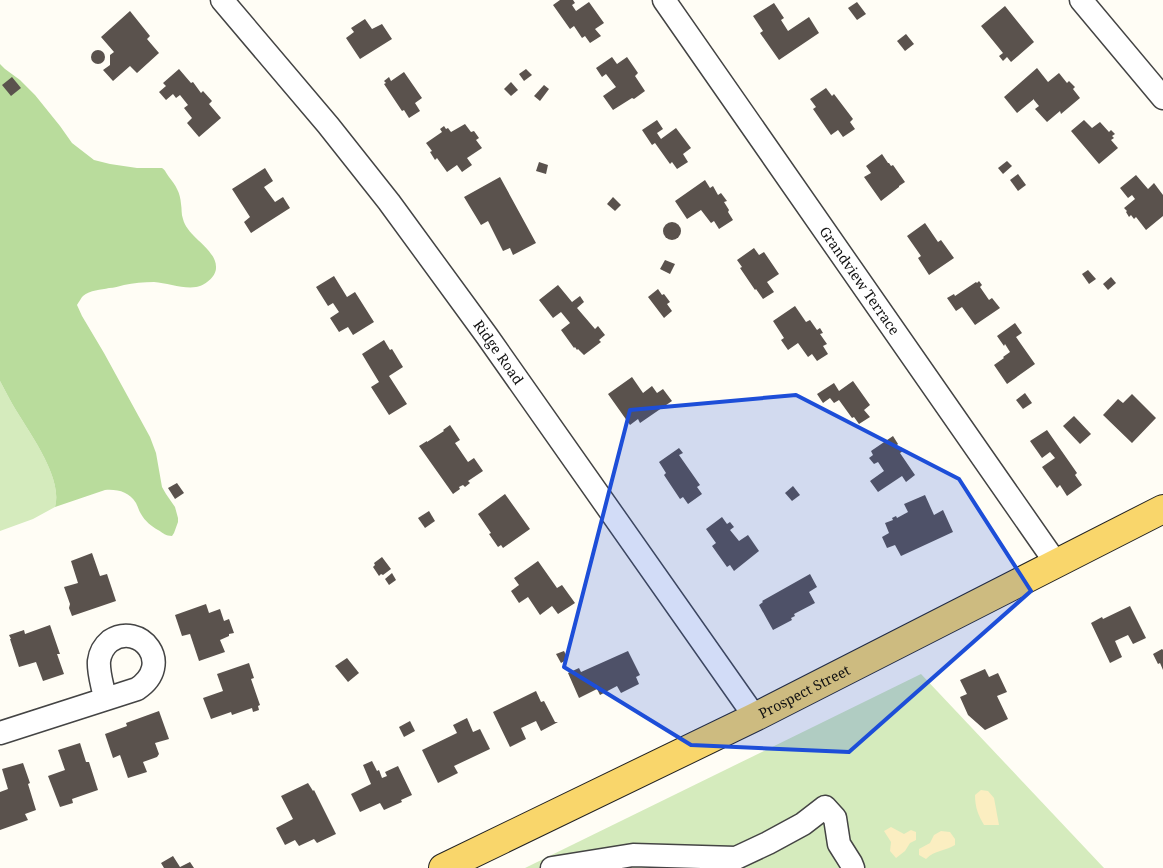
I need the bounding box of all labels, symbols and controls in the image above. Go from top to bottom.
street label: Grandview Terrace [815,222,904,338]
street label: Ridge Road [469,316,528,388]
street label: Prospect Street [755,660,853,723]

